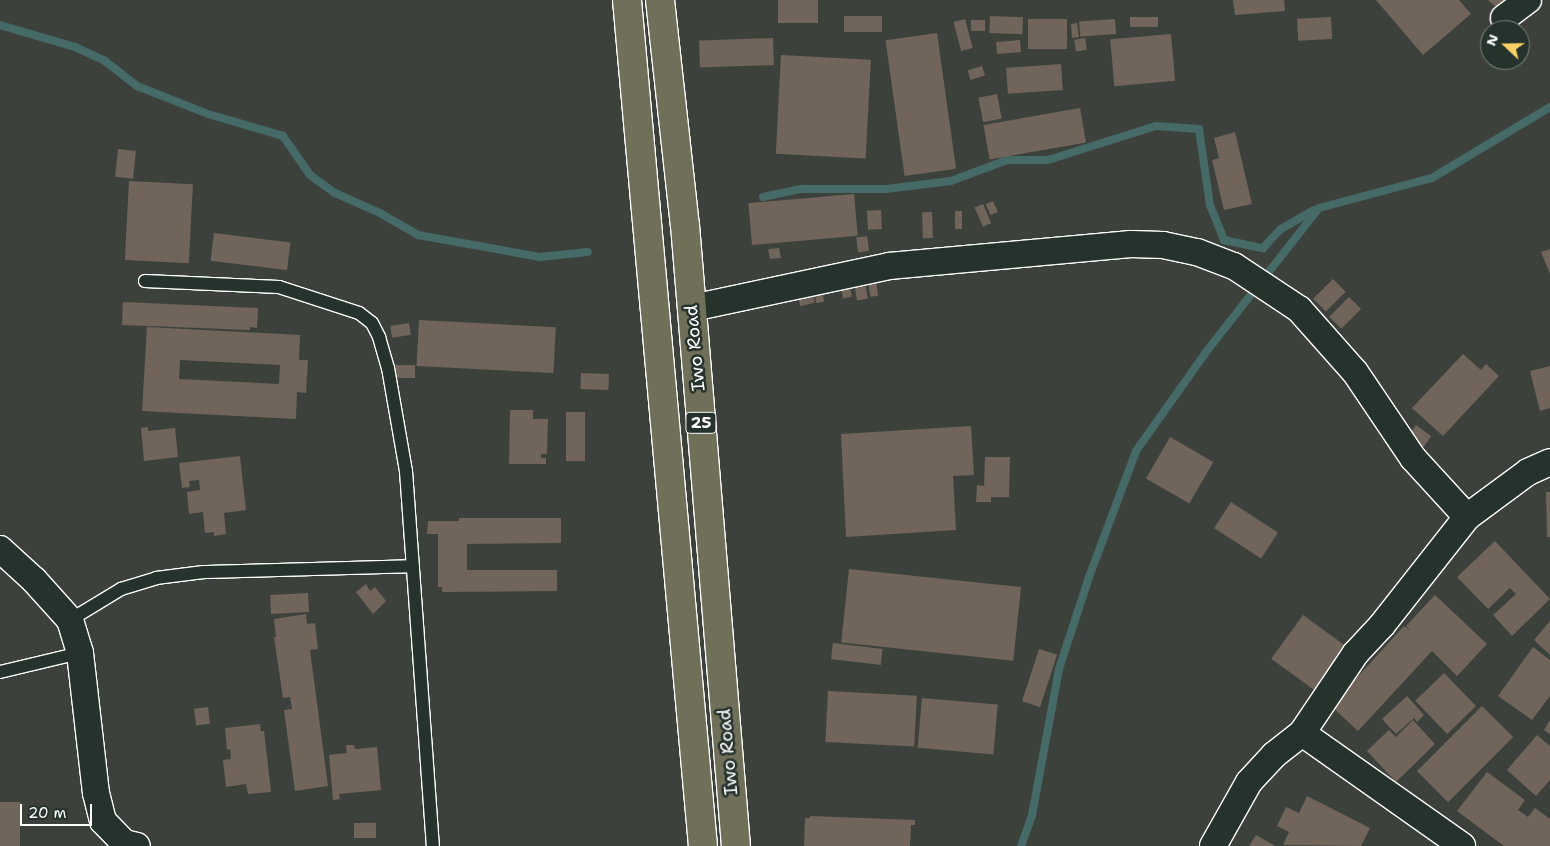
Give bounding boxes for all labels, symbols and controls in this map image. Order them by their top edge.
north arrow [1480,20,1530,70]
text: N [1482,32,1502,48]
street label: Iwo Road [680,304,710,392]
road number: 25 [685,409,717,436]
street label: Iwo Road [713,708,743,796]
scale bar [22,794,95,826]
text: 20 m [28,803,67,823]

